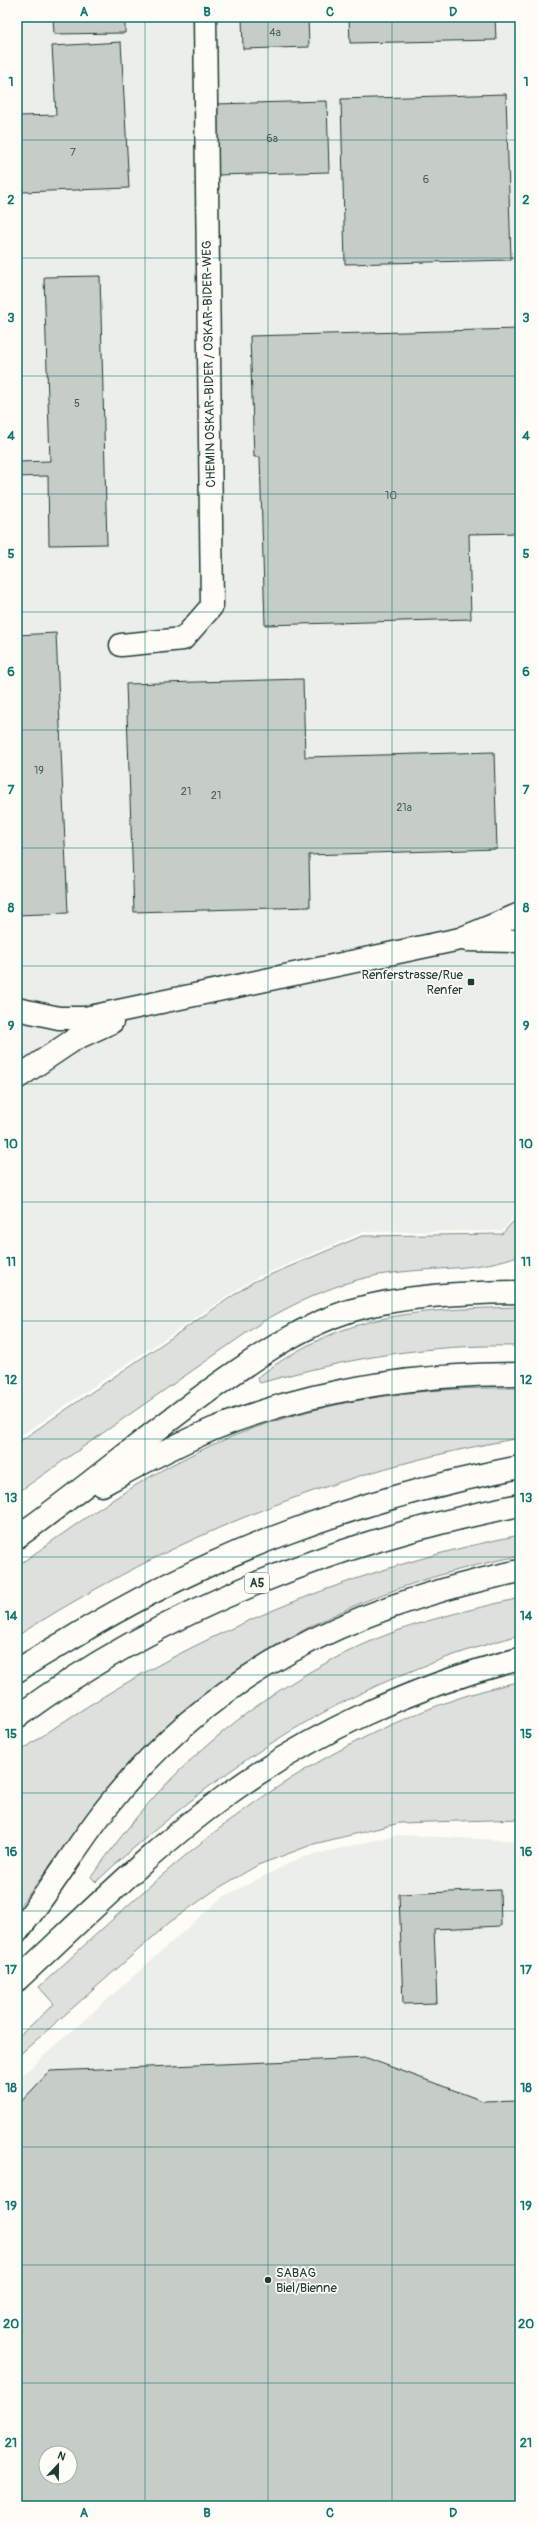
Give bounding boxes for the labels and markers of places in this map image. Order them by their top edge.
place label: Renferstrasse/Rue Renfer [362,967,464,998]
marker: Renferstrasse/Rue Renfer [466,977,476,987]
place label: SABAG Biel/Bienne [276,2265,337,2296]
marker: SABAG Biel/Bienne [263,2275,273,2285]

